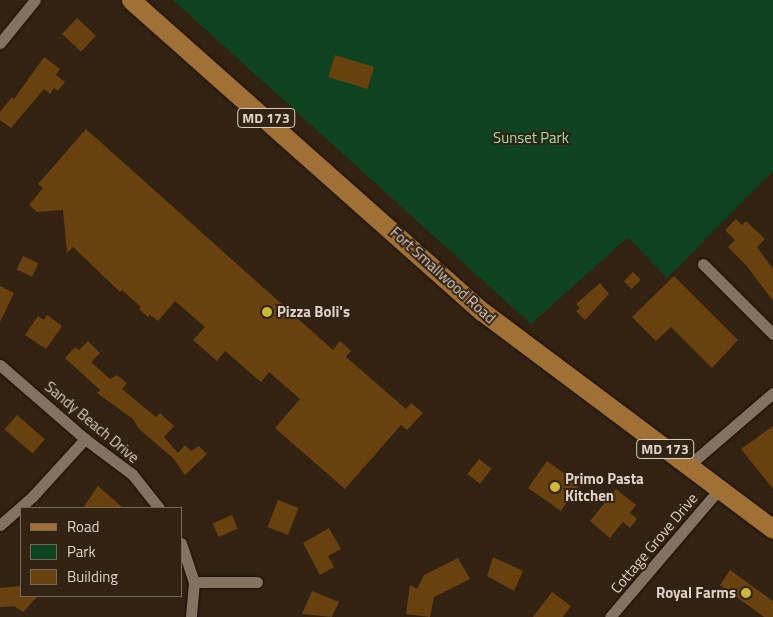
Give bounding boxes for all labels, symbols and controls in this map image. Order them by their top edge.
road number: MD 173 [236,106,296,130]
park label: Sunset Park [493,129,569,147]
street label: Fort Smallwood Road [387,223,499,327]
place label: Pizza Boli's [277,303,350,321]
marker: Pizza Boli's [261,306,273,318]
street label: Sandy Beach Drive [41,377,143,467]
road number: MD 173 [635,438,695,460]
place label: Primo Pasta Kitchen [565,469,644,504]
marker: Primo Pasta Kitchen [549,481,561,493]
street label: Cottage Grove Drive [607,489,701,597]
legend [20,507,182,597]
text: Road [67,515,99,538]
text: Park [67,540,96,563]
text: Building [67,565,118,588]
place label: Royal Farms [656,584,736,602]
marker: Royal Farms [740,587,752,599]

